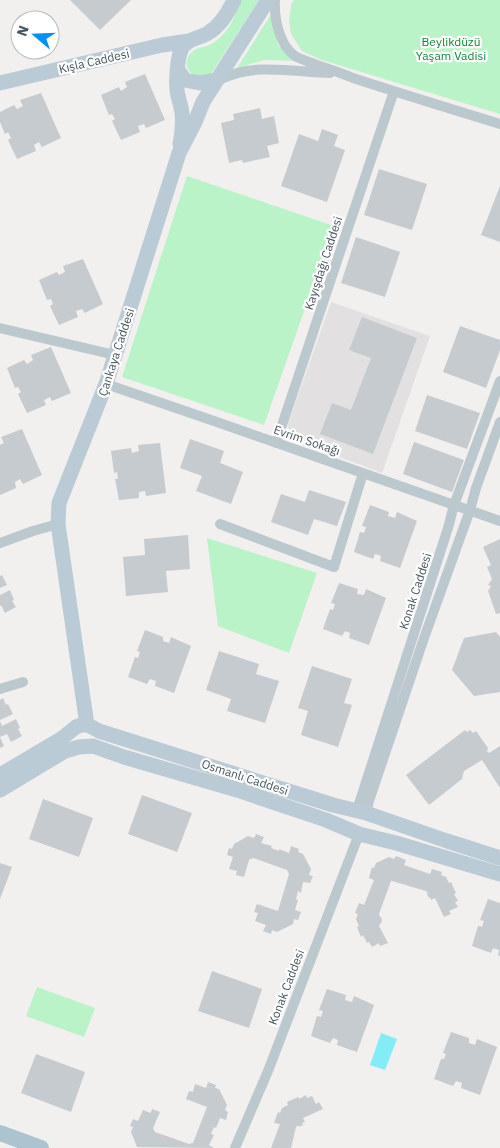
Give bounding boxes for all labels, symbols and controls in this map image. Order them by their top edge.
north arrow [10,10,60,60]
text: N [13,23,33,38]
park label: Beylikdüzü Yaşam Vadisi [416,34,486,63]
street label: Kışla Caddesi [57,46,131,76]
street label: Kayışdağı Caddesi [301,214,345,312]
street label: Çankaya Caddesi [95,306,137,398]
street label: Evrim Sokağı [272,422,342,458]
street label: Konak Caddesi [396,551,434,631]
street label: Osmanlı Caddesi [200,756,290,798]
street label: Konak Caddesi [265,947,307,1027]

